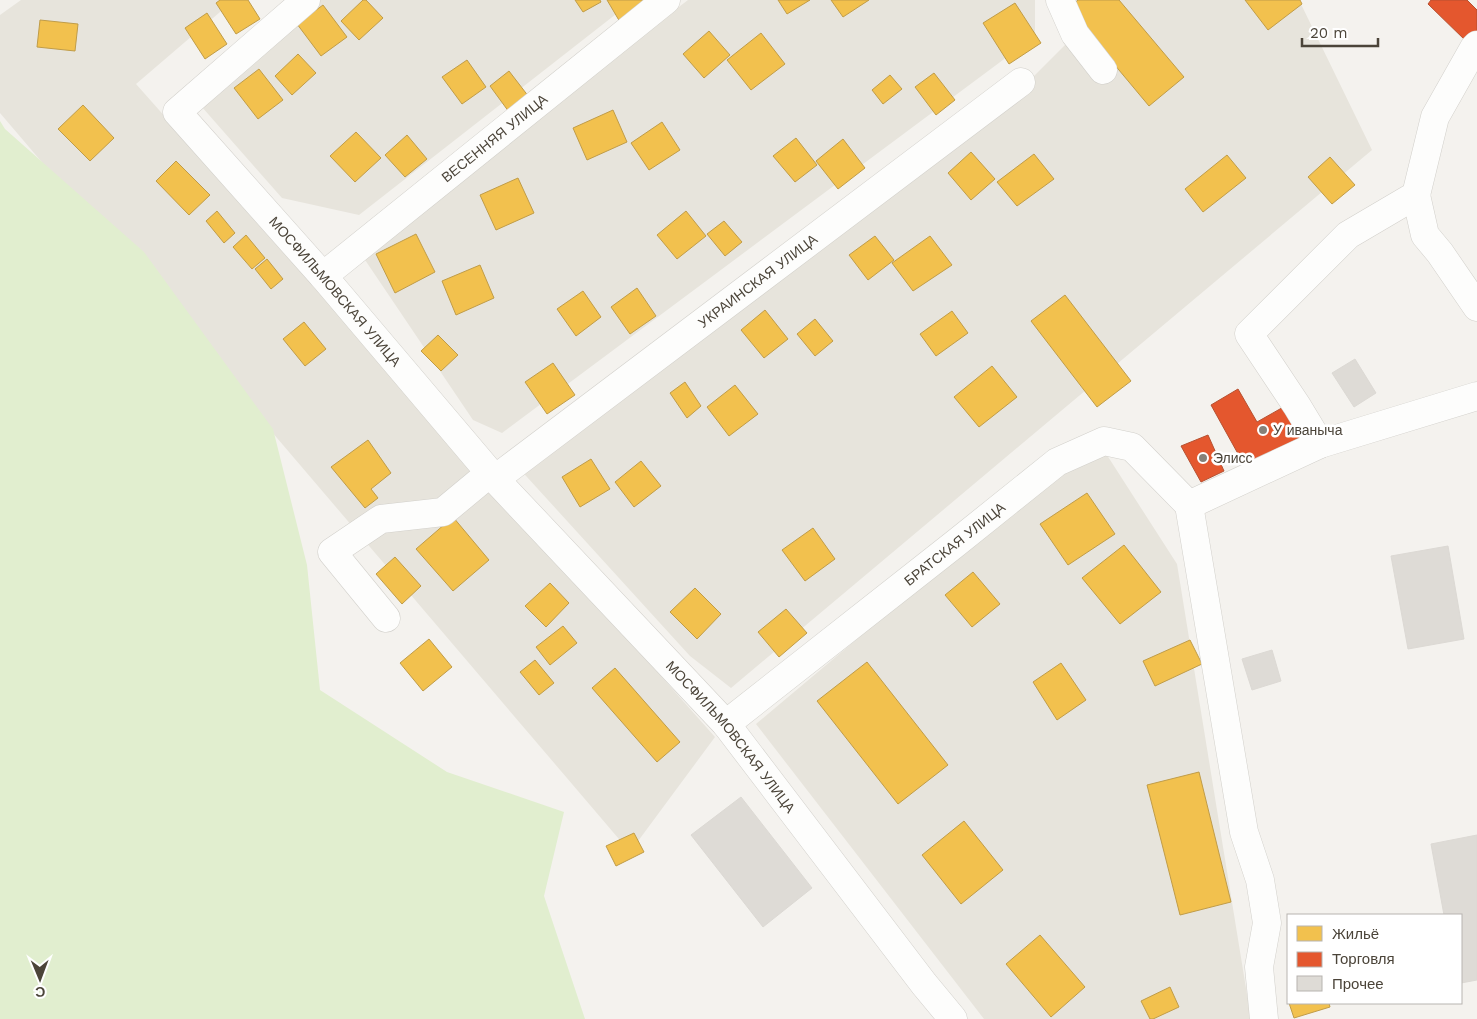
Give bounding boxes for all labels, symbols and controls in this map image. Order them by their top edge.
scale bar [1302,15,1378,47]
text: 20 m [1310,24,1348,42]
street label: ВЕСЕННЯЯ УЛИЦА [438,90,551,185]
street label: МОСФИЛЬМОВСКАЯ УЛИЦА [266,213,405,370]
street label: УКРАИНСКАЯ УЛИЦА [695,230,821,331]
place label: У иваныча [1273,422,1343,438]
marker: У иваныча [1257,424,1269,436]
place label: Элисс [1213,450,1253,466]
marker: Элисс [1197,452,1209,464]
street label: БРАТСКАЯ УЛИЦА [901,499,1009,589]
street label: МОСФИЛЬМОВСКАЯ УЛИЦА [663,658,799,816]
legend [1287,914,1462,1004]
text: Жильё [1332,925,1379,943]
text: Торговля [1332,950,1395,968]
north arrow [15,954,65,1004]
text: Прочее [1332,975,1384,993]
text: С [35,984,45,1000]

